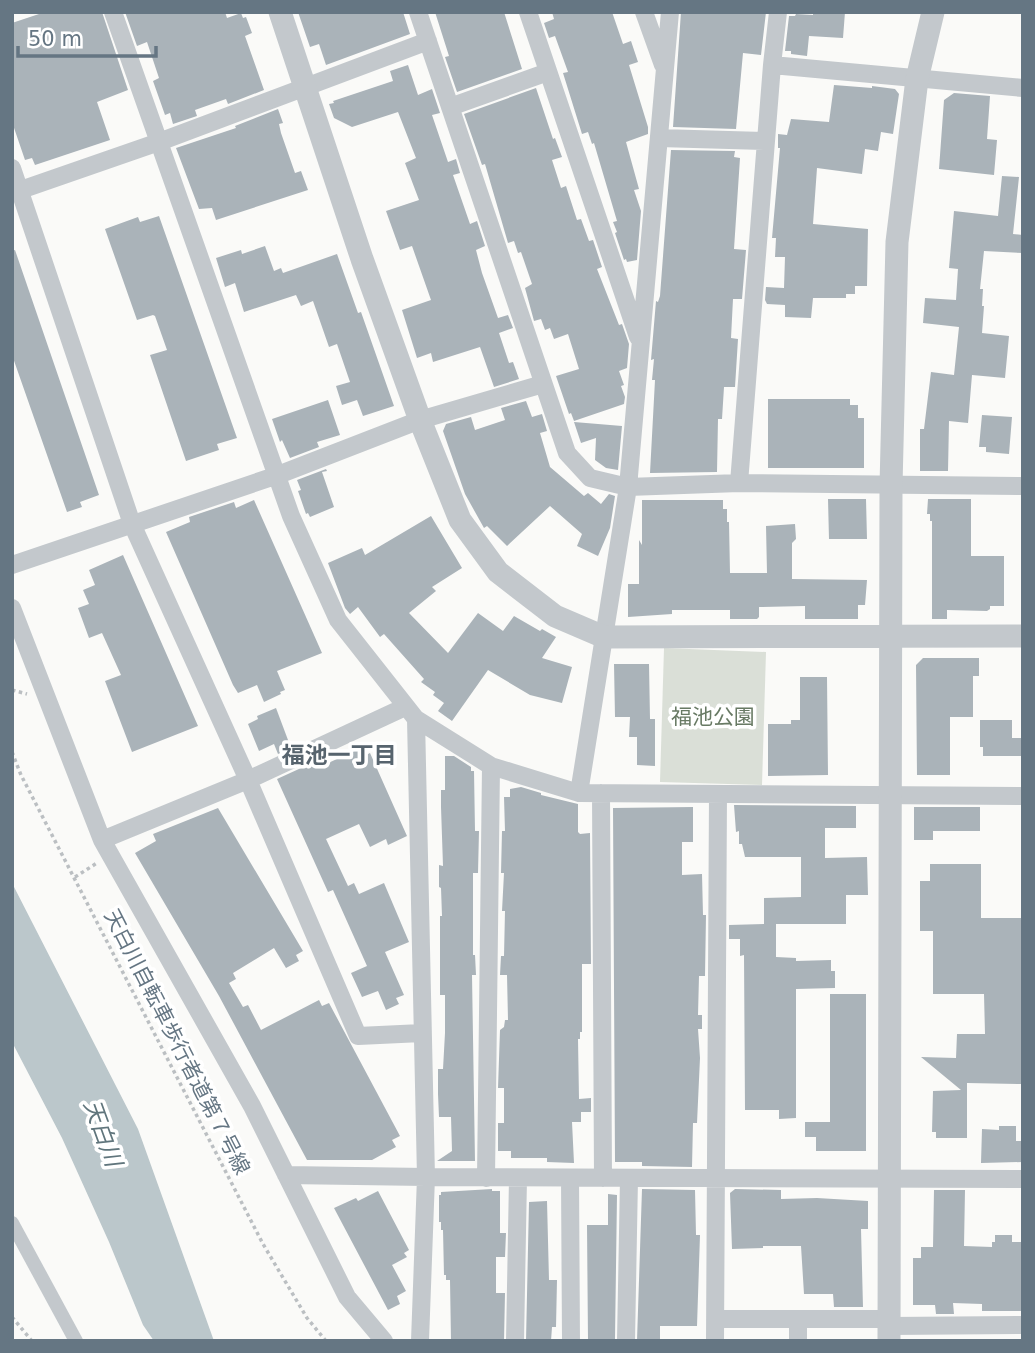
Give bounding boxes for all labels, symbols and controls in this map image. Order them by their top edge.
scale bar [18,14,156,58]
text: 50 m [28,27,82,51]
park label: 福池公園 [671,705,755,729]
district label: 福池一丁目 [282,742,397,768]
street label: 天白川自転車歩行者道第７号線 [99,905,255,1179]
water label: 天白川 [78,1096,128,1170]

